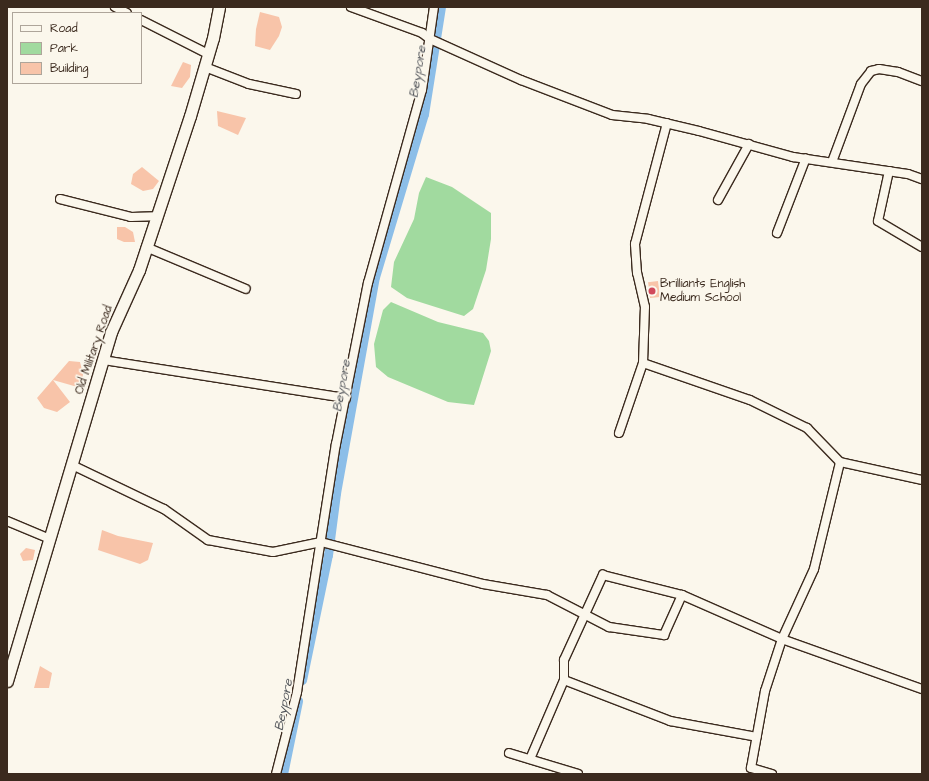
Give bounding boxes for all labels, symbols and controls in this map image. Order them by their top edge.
legend [12,12,142,84]
text: Road [50,20,78,37]
text: Park [50,40,78,57]
water label: Beypore [406,45,430,99]
text: Building [50,60,88,77]
place label: Brilliants English Medium School [660,277,745,305]
marker: Brilliants English Medium School [647,286,657,296]
street label: Old Military Road [72,304,116,396]
water label: Beypore [330,359,354,413]
water label: Beypore [271,678,297,732]

